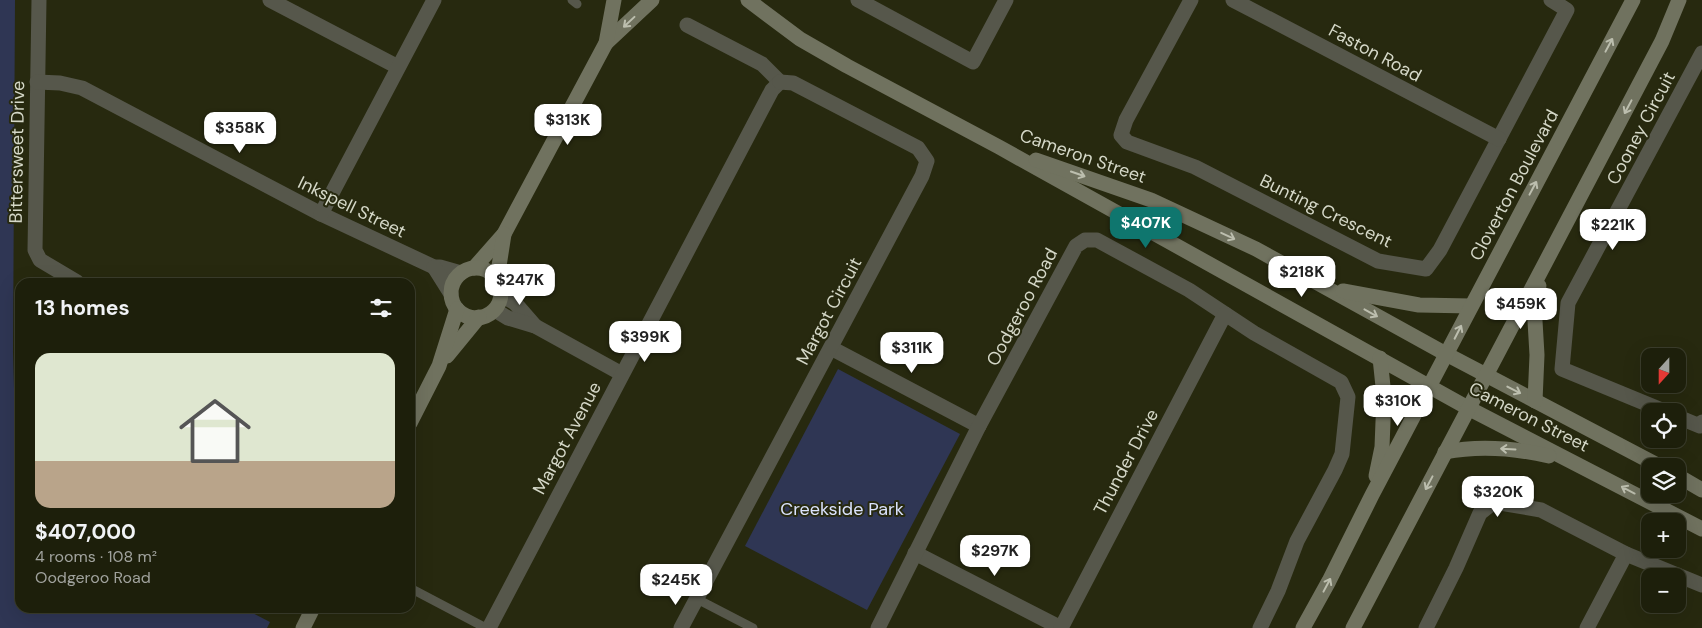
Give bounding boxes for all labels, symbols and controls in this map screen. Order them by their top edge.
one-way arrow [623,15,636,27]
street label: Faston Road [1324,18,1426,88]
one-way arrow [1604,37,1614,52]
street label: Cooney Circuit [1601,67,1681,189]
street label: Bittersweet Drive [4,80,30,224]
one-way arrow [1623,99,1632,114]
pin: $313K [533,104,603,146]
street label: Cloverton Boulevard [1464,105,1564,265]
text: $313K [545,109,591,130]
pin: $358K [205,112,275,154]
text: $358K [215,117,265,138]
street label: Cameron Street [1017,123,1149,189]
street label: Bunting Crescent [1256,169,1396,253]
street label: Inkspell Street [294,170,410,244]
one-way arrow [1070,170,1085,179]
one-way arrow [1528,181,1538,196]
pin: $407K [1111,206,1181,249]
pin: $221K [1578,208,1648,251]
text: $407K [1121,212,1171,233]
text: $221K [1591,214,1635,235]
one-way arrow [1220,232,1235,241]
street label: Oodgeroo Road [981,244,1063,370]
street label: Margot Circuit [791,253,867,369]
pin: $218K [1267,256,1337,298]
text: $218K [1279,261,1325,282]
pin: $247K [485,264,555,306]
text: $247K [496,269,544,290]
pin: $459K [1486,288,1556,330]
text: $459K [1496,293,1546,314]
text: 13 homes [35,294,130,322]
icon: filters [367,294,395,322]
one-way arrow [1364,308,1378,318]
pin: $399K [610,320,680,363]
one-way arrow [1454,325,1463,340]
text: $399K [620,326,670,347]
pin: $311K [877,332,947,374]
text: $311K [891,337,933,358]
north arrow [1641,348,1686,392]
map controls [1641,348,1686,613]
street label: Cameron Street [1465,376,1593,458]
street label: Margot Avenue [527,377,607,499]
pin: $310K [1363,384,1433,427]
one-way arrow [1507,385,1522,395]
icon: home [170,386,260,476]
text: $310K [1375,390,1421,411]
button: locate [1641,403,1686,448]
street label: Thunder Drive [1088,405,1164,519]
one-way arrow [1500,445,1516,454]
button: layers [1641,458,1686,503]
one-way arrow [1424,475,1434,490]
pin: $320K [1463,476,1533,518]
text: $320K [1473,481,1523,502]
one-way arrow [1621,485,1636,494]
park label: Creekside Park [780,497,904,521]
button: + [1641,513,1686,558]
text: $407,000 [35,518,136,546]
pin: $297K [960,534,1030,577]
text: $297K [971,540,1019,561]
text: 4 rooms · 108 m² [35,546,157,567]
pin: $245K [641,564,711,606]
text: Oodgeroo Road [35,567,151,588]
button: − [1641,568,1686,613]
text: $245K [651,569,701,590]
one-way arrow [1322,578,1332,593]

